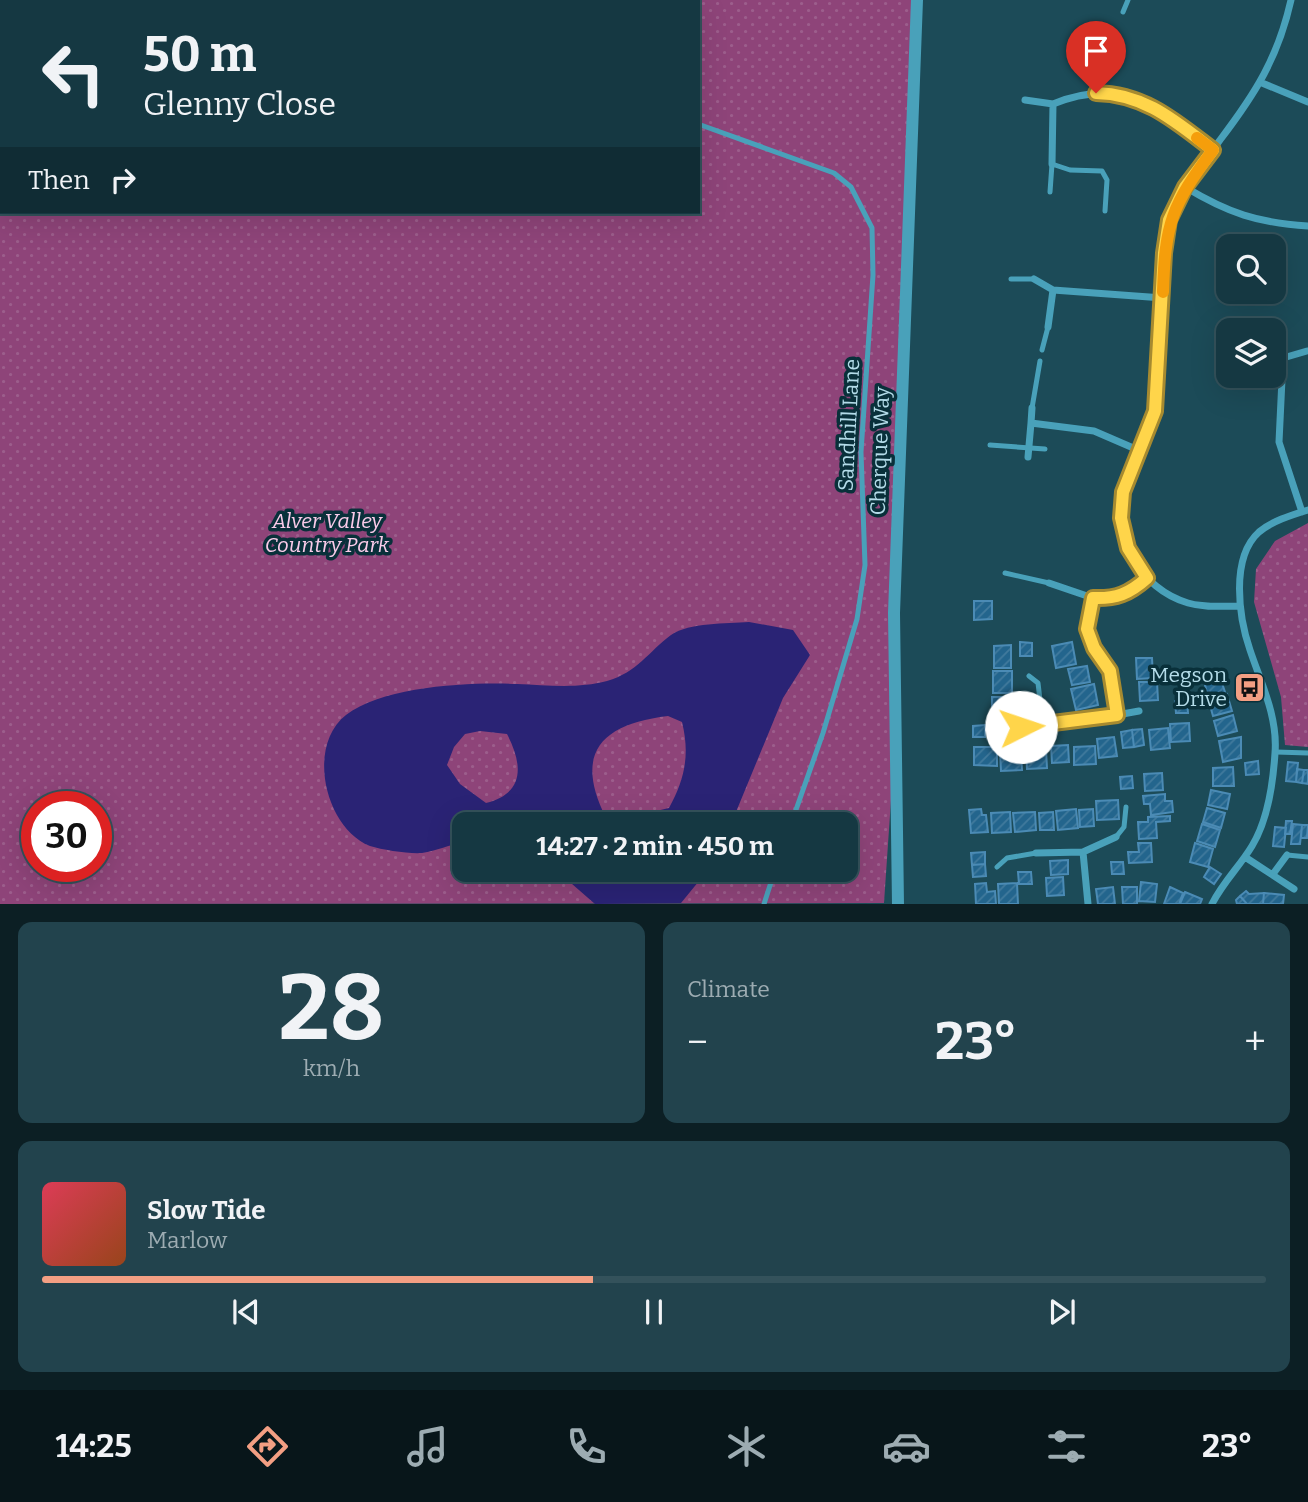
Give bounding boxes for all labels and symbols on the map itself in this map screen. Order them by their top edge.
pin [1066,21,1126,93]
street label: Sandhill Lane [833,358,865,492]
street label: Cherque Way [865,385,895,516]
park label: Alver Valley Country Park [265,508,390,558]
place label: Megson Drive [1150,662,1227,712]
bus stop icon: Megson Drive [1233,670,1267,704]
position arrow [984,690,1058,764]
speed limit sign: 30 [21,791,112,882]

